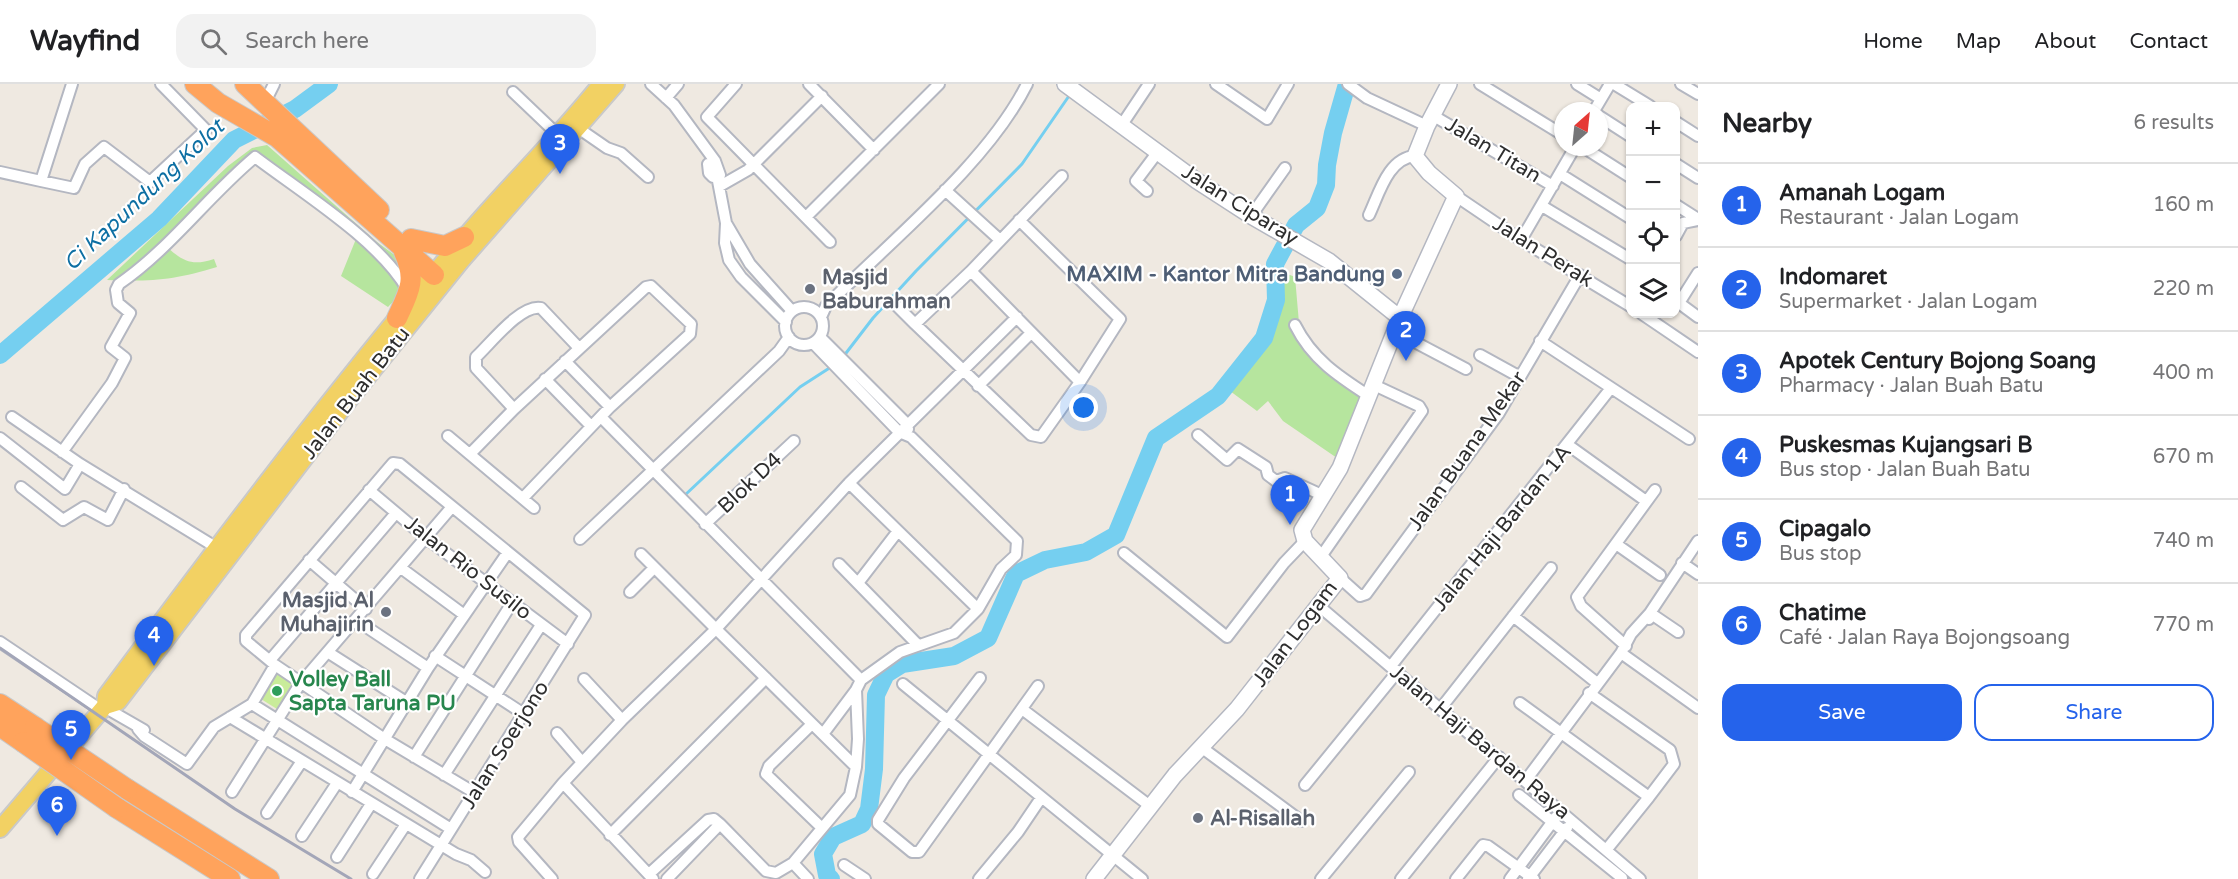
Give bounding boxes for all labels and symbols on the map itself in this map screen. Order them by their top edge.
north arrow [1554,102,1608,156]
water label: Ci Kapundung Kolot [58,112,231,276]
street label: Jalan Titan [1441,112,1545,188]
pin: 3 [540,124,580,174]
street label: Jalan Ciparay [1177,159,1303,251]
street label: Jalan Perak [1488,211,1598,293]
place label: MAXIM - Kantor Mitra Bandung [1066,262,1385,287]
place label: Masjid Baburahman [822,265,951,314]
marker: MAXIM - Kantor Mitra Bandung [1390,267,1404,281]
marker: Masjid Baburahman [803,282,817,296]
pin: 2 [1386,312,1426,361]
street label: Jalan Buah Batu [297,322,415,464]
street label: Jalan Buana Mekar [1403,366,1531,536]
your location [1069,393,1098,422]
street label: Jalan Haji Bardan 1A [1427,440,1577,616]
street label: Blok D4 [713,447,787,519]
pin: 1 [1270,476,1310,525]
street label: Jalan Rio Susilo [400,511,536,625]
street label: Jalan Logam [1247,576,1343,692]
place label: Masjid Al Muhajirin [280,588,374,637]
marker: Masjid Al Muhajirin [379,605,393,619]
pin: 4 [134,616,174,666]
street label: Jalan Haji Bardan Raya [1385,659,1575,825]
place label: Volley Ball Sapta Taruna PU [289,667,456,716]
street label: Jalan Soerjono [456,676,554,814]
marker: Volley Ball Sapta Taruna PU [270,684,284,698]
pin: 5 [52,710,90,760]
pin: 6 [38,786,76,836]
place label: Al-Risallah [1210,806,1315,831]
marker: Al-Risallah [1191,811,1205,825]

